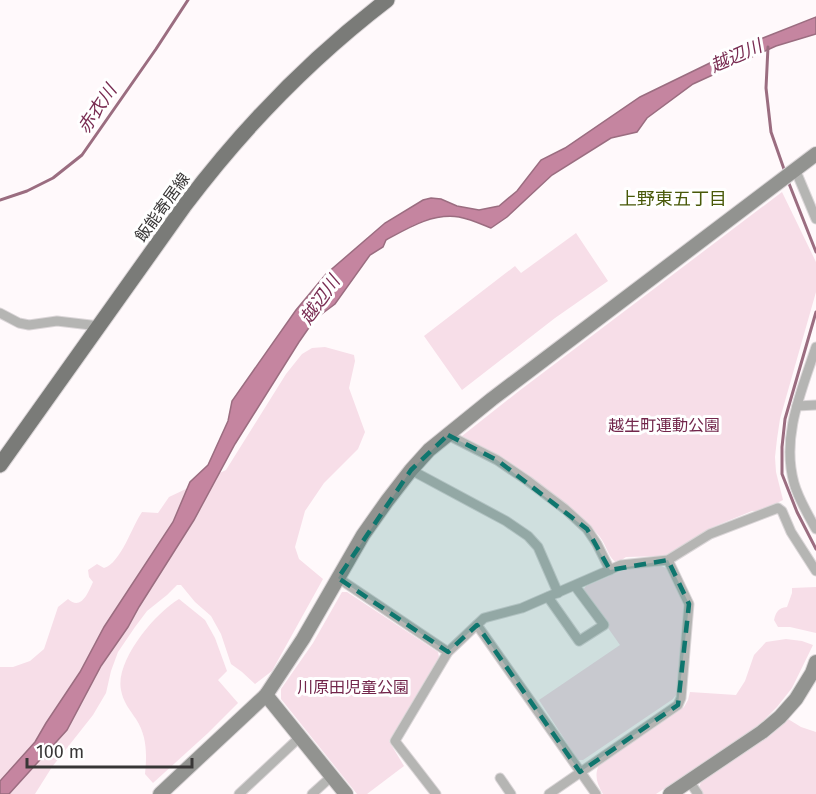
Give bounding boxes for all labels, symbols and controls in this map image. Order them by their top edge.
water label: 越辺川 [707,34,767,77]
water label: 赤衣川 [73,79,122,138]
street label: 飯能寄居線 [131,169,194,245]
district label: 上野東五丁目 [619,188,727,210]
water label: 越辺川 [296,270,346,328]
park label: 越生町運動公園 [608,416,720,435]
park label: 川原田児童公園 [297,678,409,697]
scale bar [27,731,192,769]
text: 100 m [36,741,84,763]

